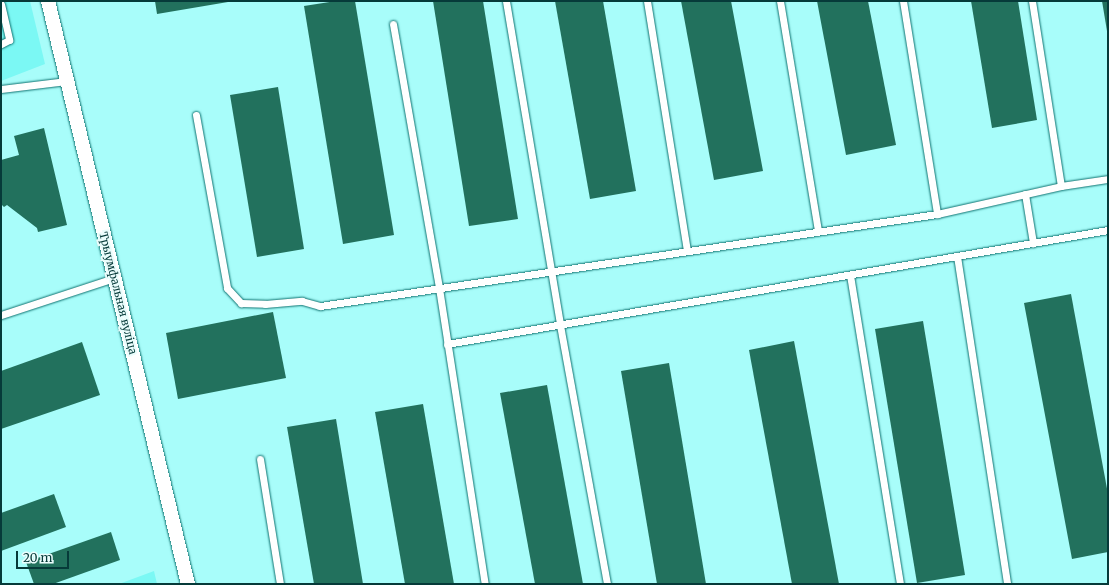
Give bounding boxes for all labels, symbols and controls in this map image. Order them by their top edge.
street label: Трыумфальная вуліца [96,230,140,356]
scale bar [18,543,71,569]
text: 20 m [23,550,52,565]

